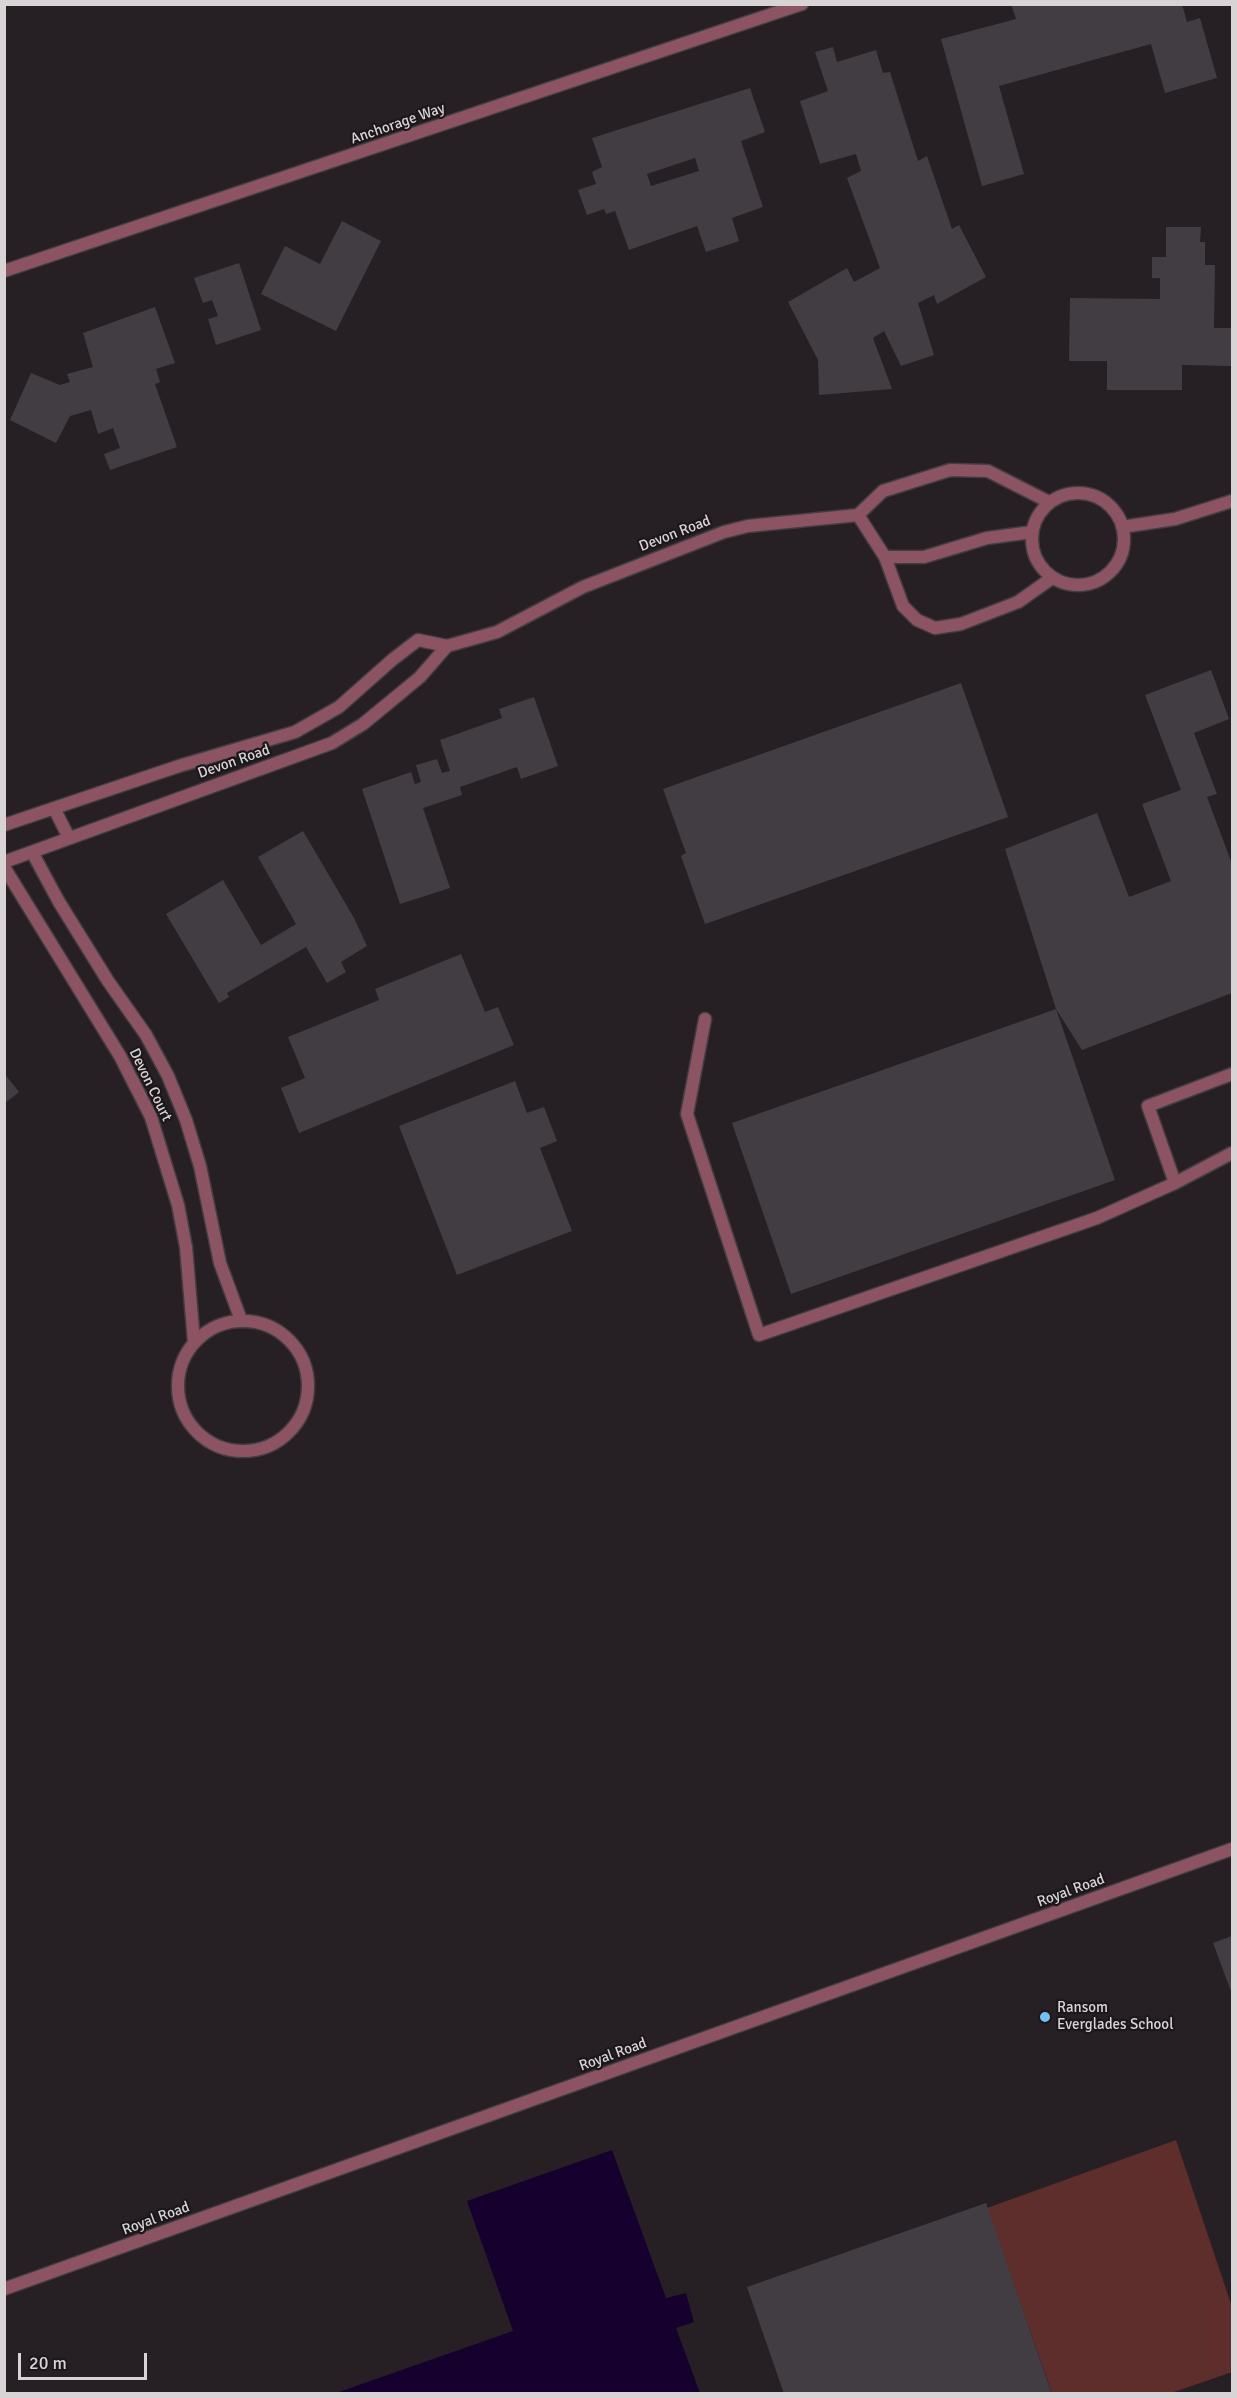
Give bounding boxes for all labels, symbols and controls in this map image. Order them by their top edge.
street label: Anchorage Way [348,99,448,149]
street label: Devon Road [637,512,713,556]
street label: Devon Road [196,741,272,783]
street label: Devon Court [125,1046,175,1124]
street label: Royal Road [1035,1870,1107,1912]
place label: Ransom Everglades School [1057,1999,1174,2034]
marker: Ransom Everglades School [1038,2010,1052,2024]
street label: Royal Road [577,2034,649,2076]
street label: Royal Road [120,2198,192,2240]
scale bar [21,2341,150,2379]
text: 20 m [29,2352,67,2374]

